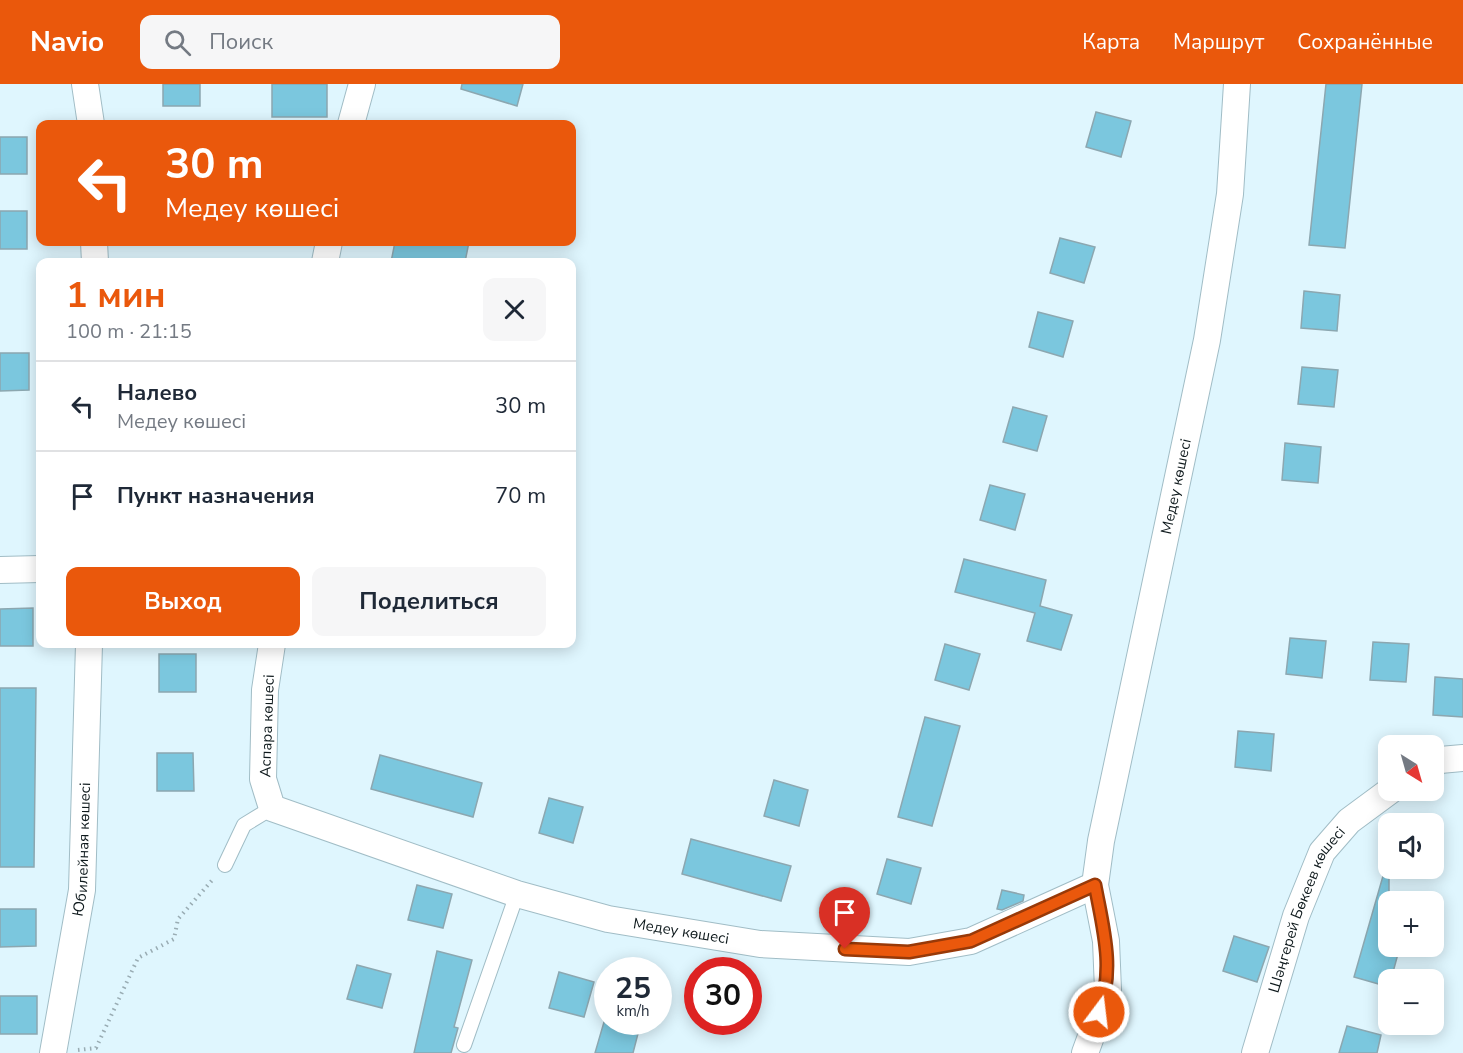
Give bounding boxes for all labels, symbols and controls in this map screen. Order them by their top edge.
search box [140,15,560,69]
text: Navio [30,23,104,61]
icon: search [161,26,194,59]
text: Поиск [209,27,273,57]
text: Карта [1082,28,1140,56]
text: Маршрут [1173,28,1264,56]
text: Сохранённые [1297,28,1433,56]
text: 30 m [165,136,264,193]
icon: left [66,144,144,222]
text: Медеу көшесі [165,190,339,227]
text: 1 мин [66,271,166,320]
button: close [483,278,546,341]
text: 100 m · 21:15 [66,318,192,345]
text: Налево [117,378,197,408]
icon: left [66,390,99,423]
text: 30 m [495,391,546,421]
text: Медеу көшесі [117,408,246,435]
street label: Медеу көшесі [1156,437,1196,536]
icon: arrive [66,480,99,513]
text: Пункт назначения [117,481,315,511]
text: 70 m [495,481,546,511]
button: Выход [66,567,300,636]
button: Поделиться [312,567,546,636]
street label: Аспара көшесі [255,674,279,778]
north arrow [1378,735,1444,801]
map controls [1378,735,1444,1035]
street label: Юбилейная көшесі [67,782,95,918]
button: sound [1378,813,1444,879]
street label: Шәңгерей Бөкеев көшесі [1264,822,1350,995]
pin [819,887,870,949]
button: + [1378,891,1444,957]
icon: arrive [828,896,861,929]
street label: Медеу көшесі [632,913,731,949]
speed limit sign: 30 [684,957,762,1035]
text: 25 [615,968,651,1009]
button: − [1378,969,1444,1035]
position arrow [1067,980,1131,1044]
text: km/h [616,1001,650,1021]

